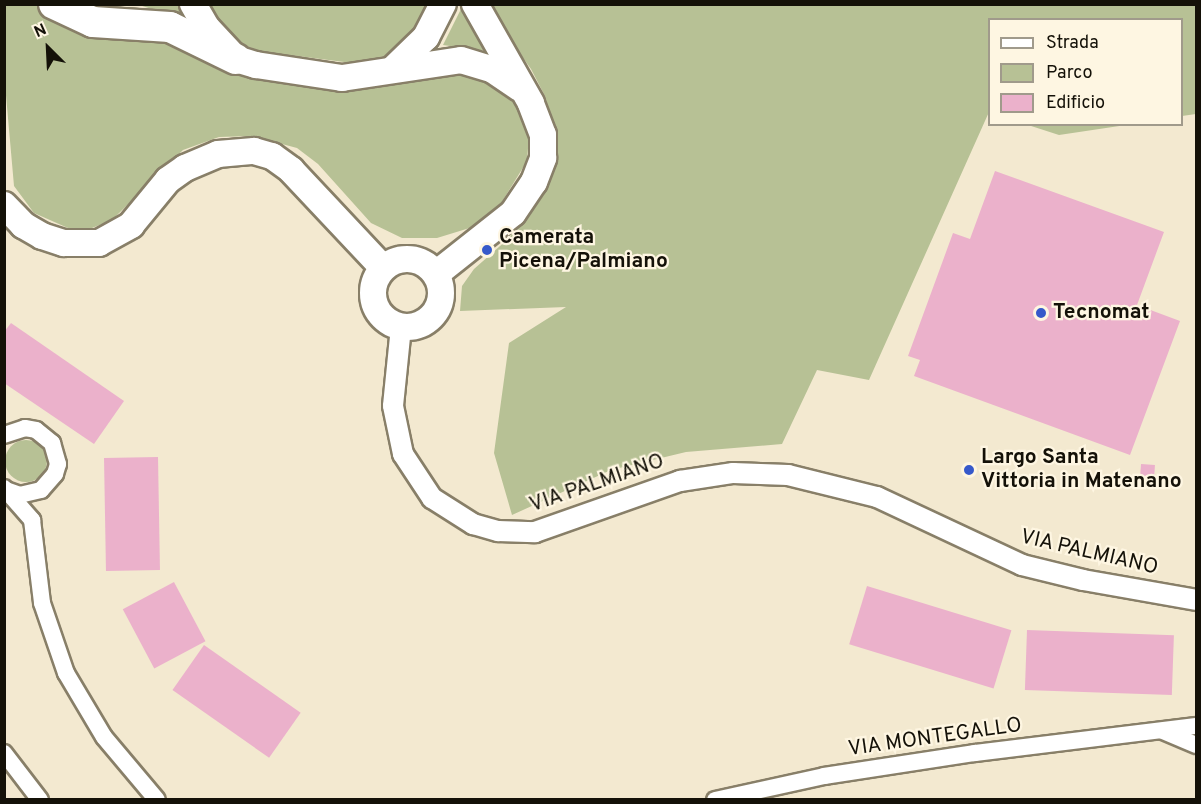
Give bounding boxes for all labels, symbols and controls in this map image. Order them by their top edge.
north arrow [18,18,78,78]
legend [988,18,1183,126]
text: N [31,20,50,43]
text: Strada [1046,32,1099,55]
text: Parco [1046,62,1092,85]
text: Edificio [1046,92,1105,115]
place label: Camerata Picena/Palmiano [499,225,668,275]
marker: Camerata Picena/Palmiano [480,243,494,257]
place label: Tecnomat [1053,300,1149,326]
marker: Tecnomat [1034,306,1048,320]
place label: Largo Santa Vittoria in Matenano [981,445,1182,495]
street label: VIA PALMIANO [526,449,668,519]
marker: Largo Santa Vittoria in Matenano [962,463,976,477]
street label: VIA PALMIANO [1017,525,1161,581]
street label: VIA MONTEGALLO [846,713,1024,763]

